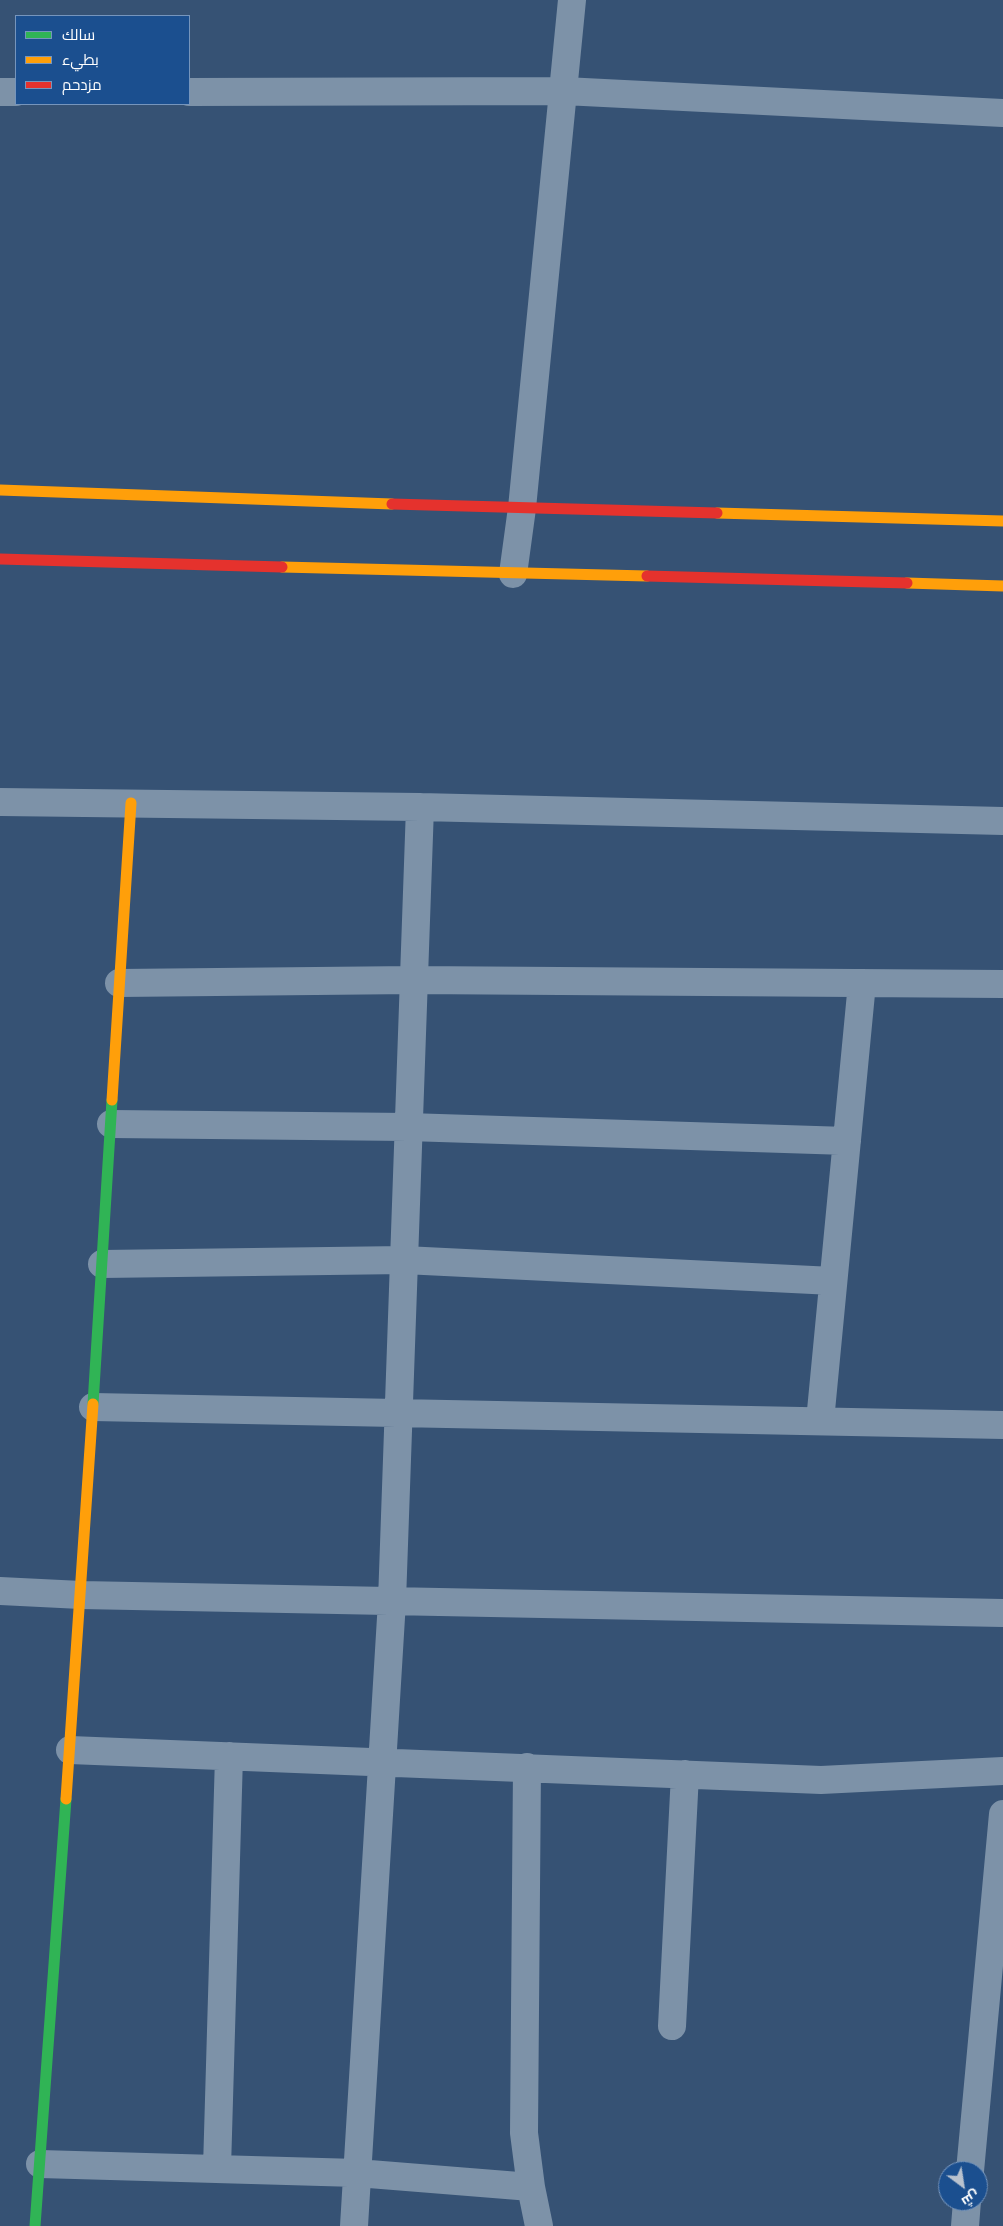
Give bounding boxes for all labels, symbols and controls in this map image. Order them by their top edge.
legend [15,15,190,105]
text: سالك [62,26,95,44]
text: بطيء [62,51,99,69]
text: مزدحم [62,76,102,94]
north arrow [938,2161,988,2211]
text: ش [958,2187,983,2210]

